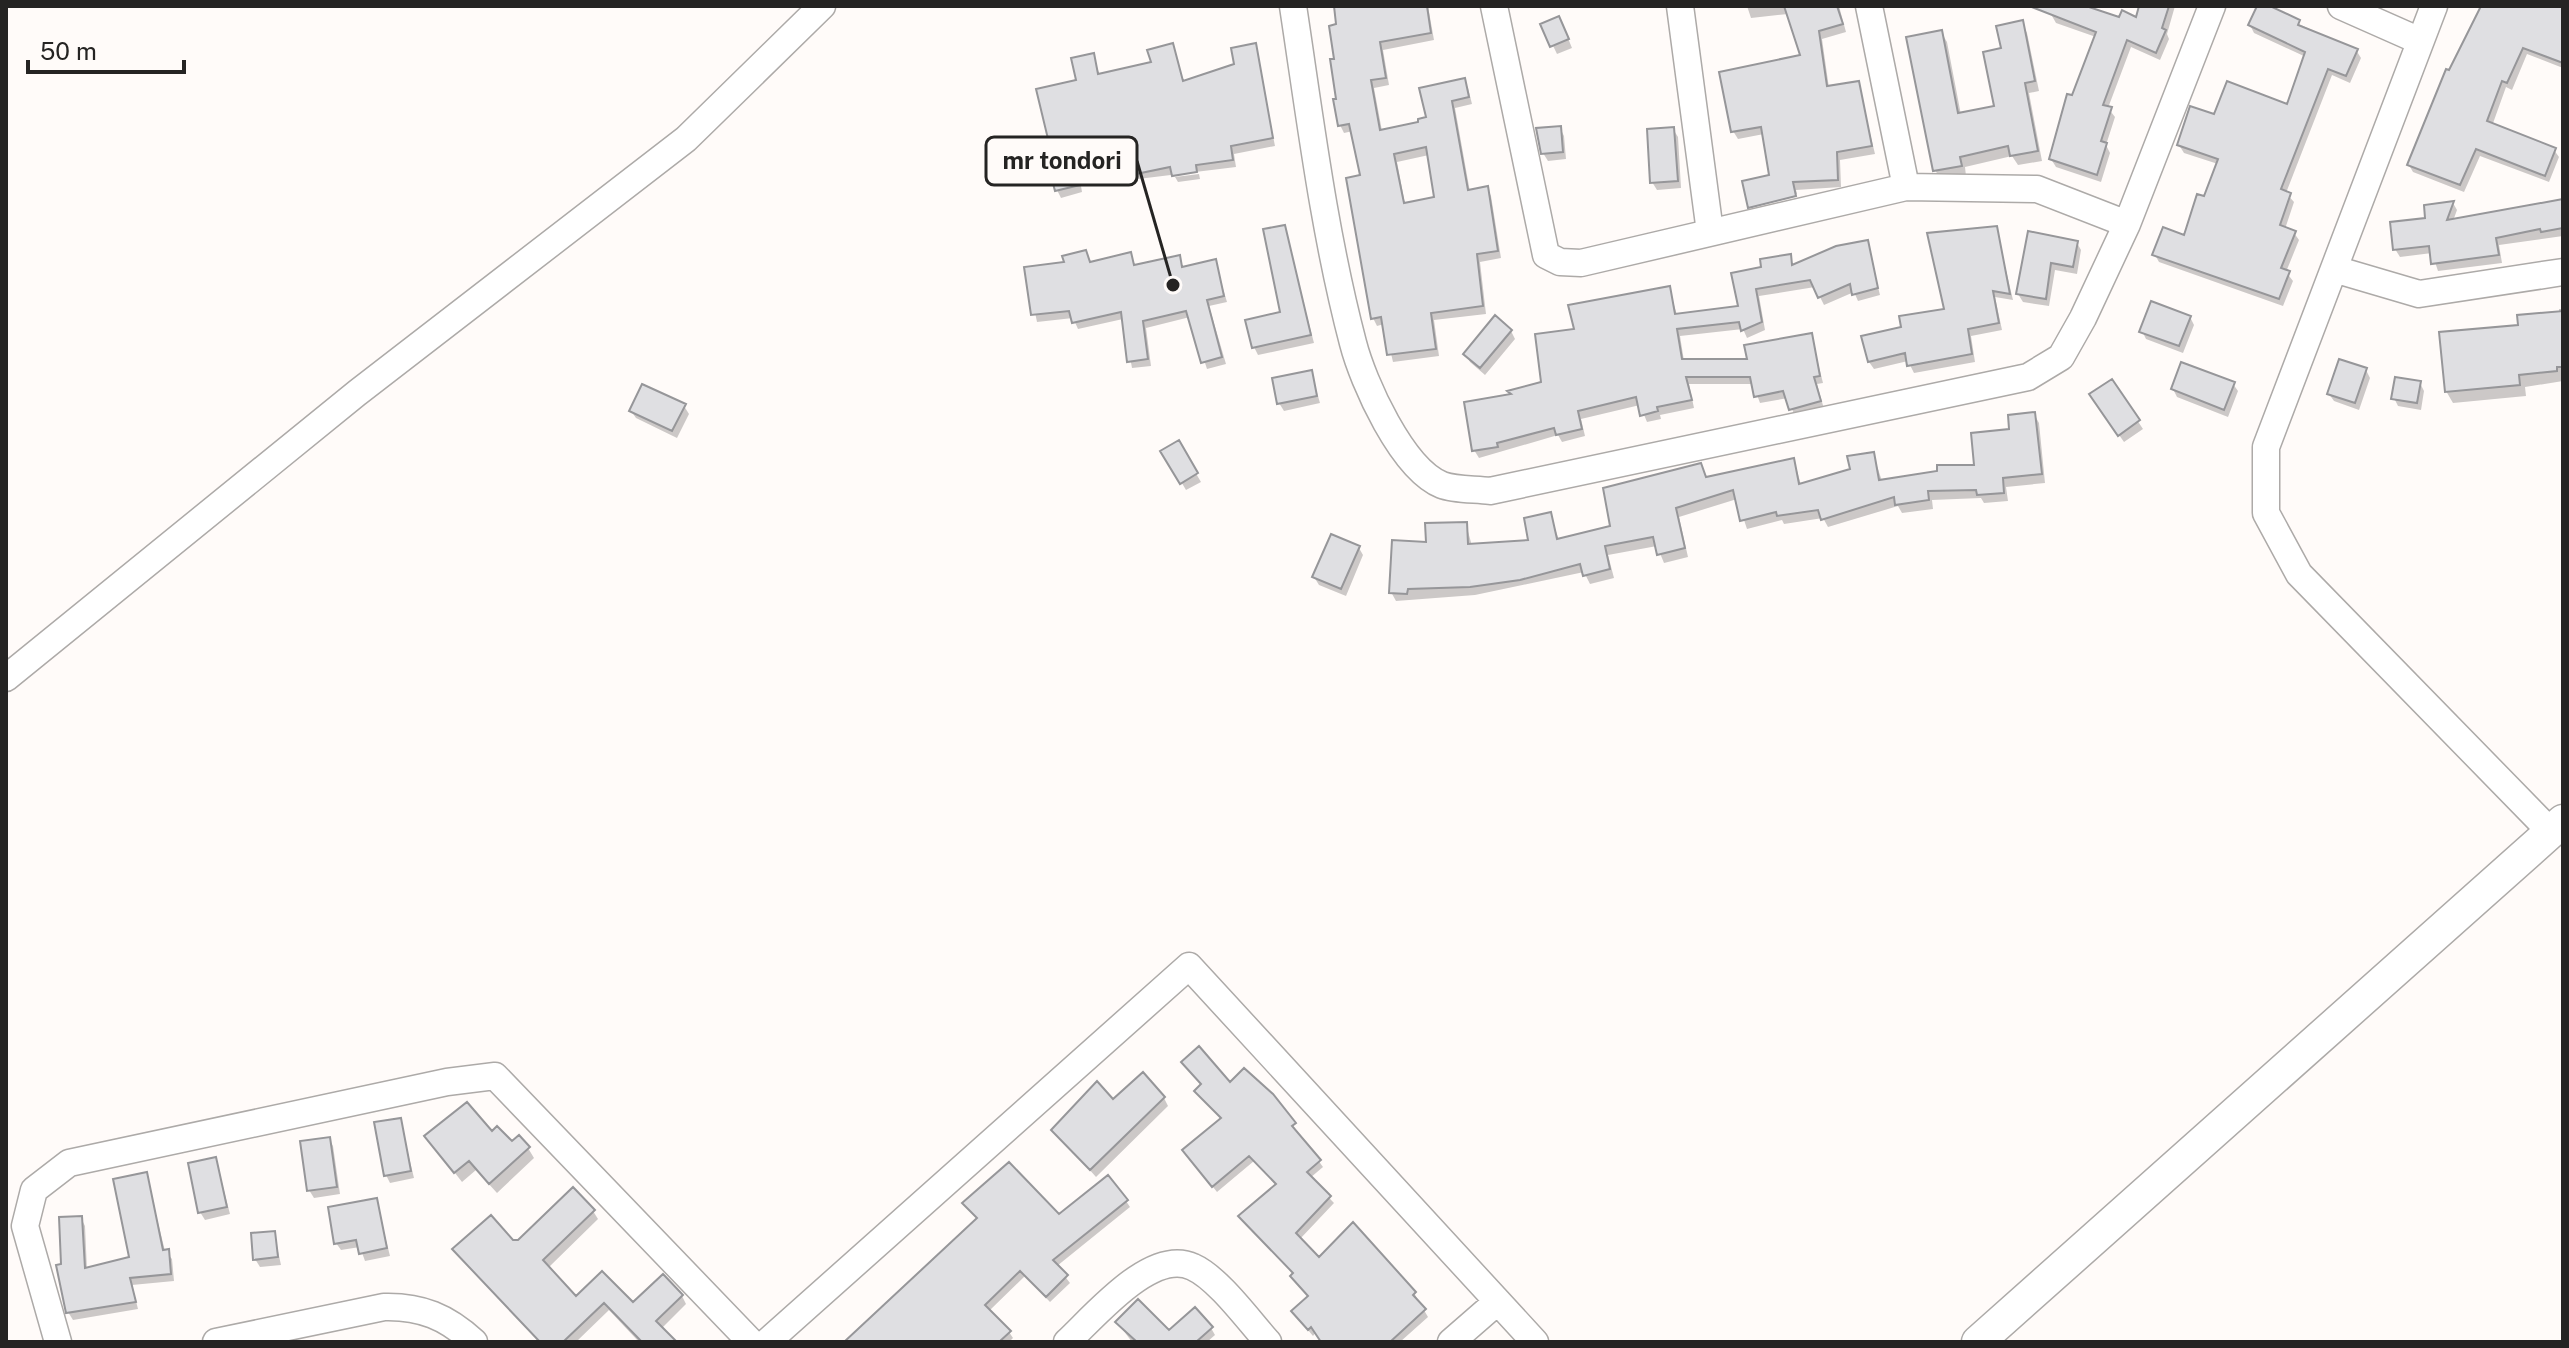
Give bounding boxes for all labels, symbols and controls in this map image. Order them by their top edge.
scale bar [28,24,184,74]
text: 50 m [40,37,97,65]
callout: mr tondori [986,137,1137,185]
text: mr tondori [1002,146,1122,174]

